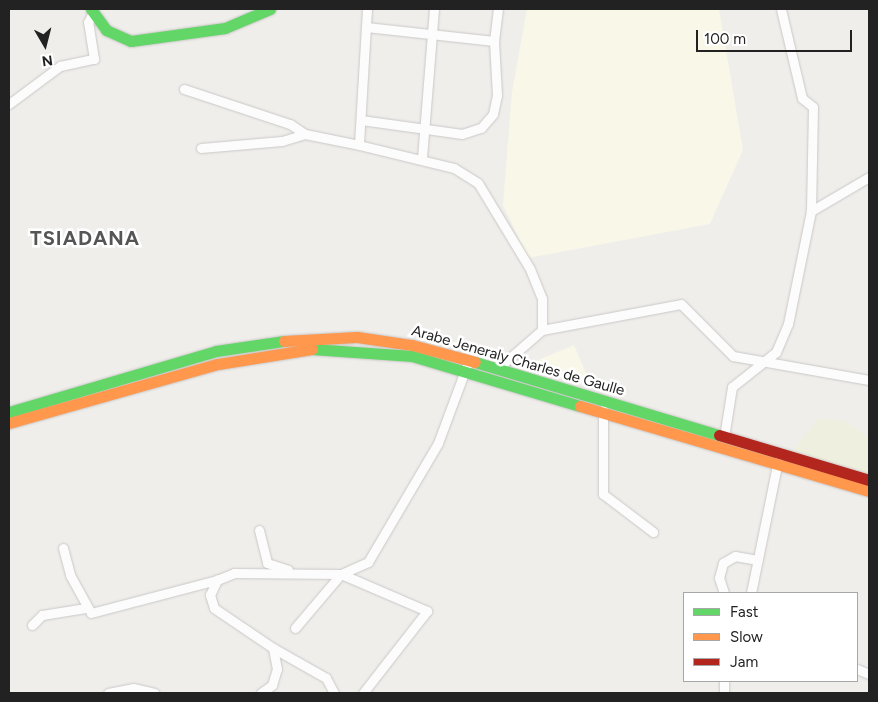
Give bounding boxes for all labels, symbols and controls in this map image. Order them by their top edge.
north arrow [20,20,70,70]
scale bar [698,20,854,52]
text: 100 m [704,30,746,48]
text: N [41,51,54,70]
district label: TSIADANA [29,226,141,250]
street label: Arabe Jeneraly Charles de Gaulle [409,322,627,400]
legend [683,592,858,682]
text: Fast [730,603,758,621]
text: Slow [730,628,763,646]
text: Jam [730,653,758,671]

